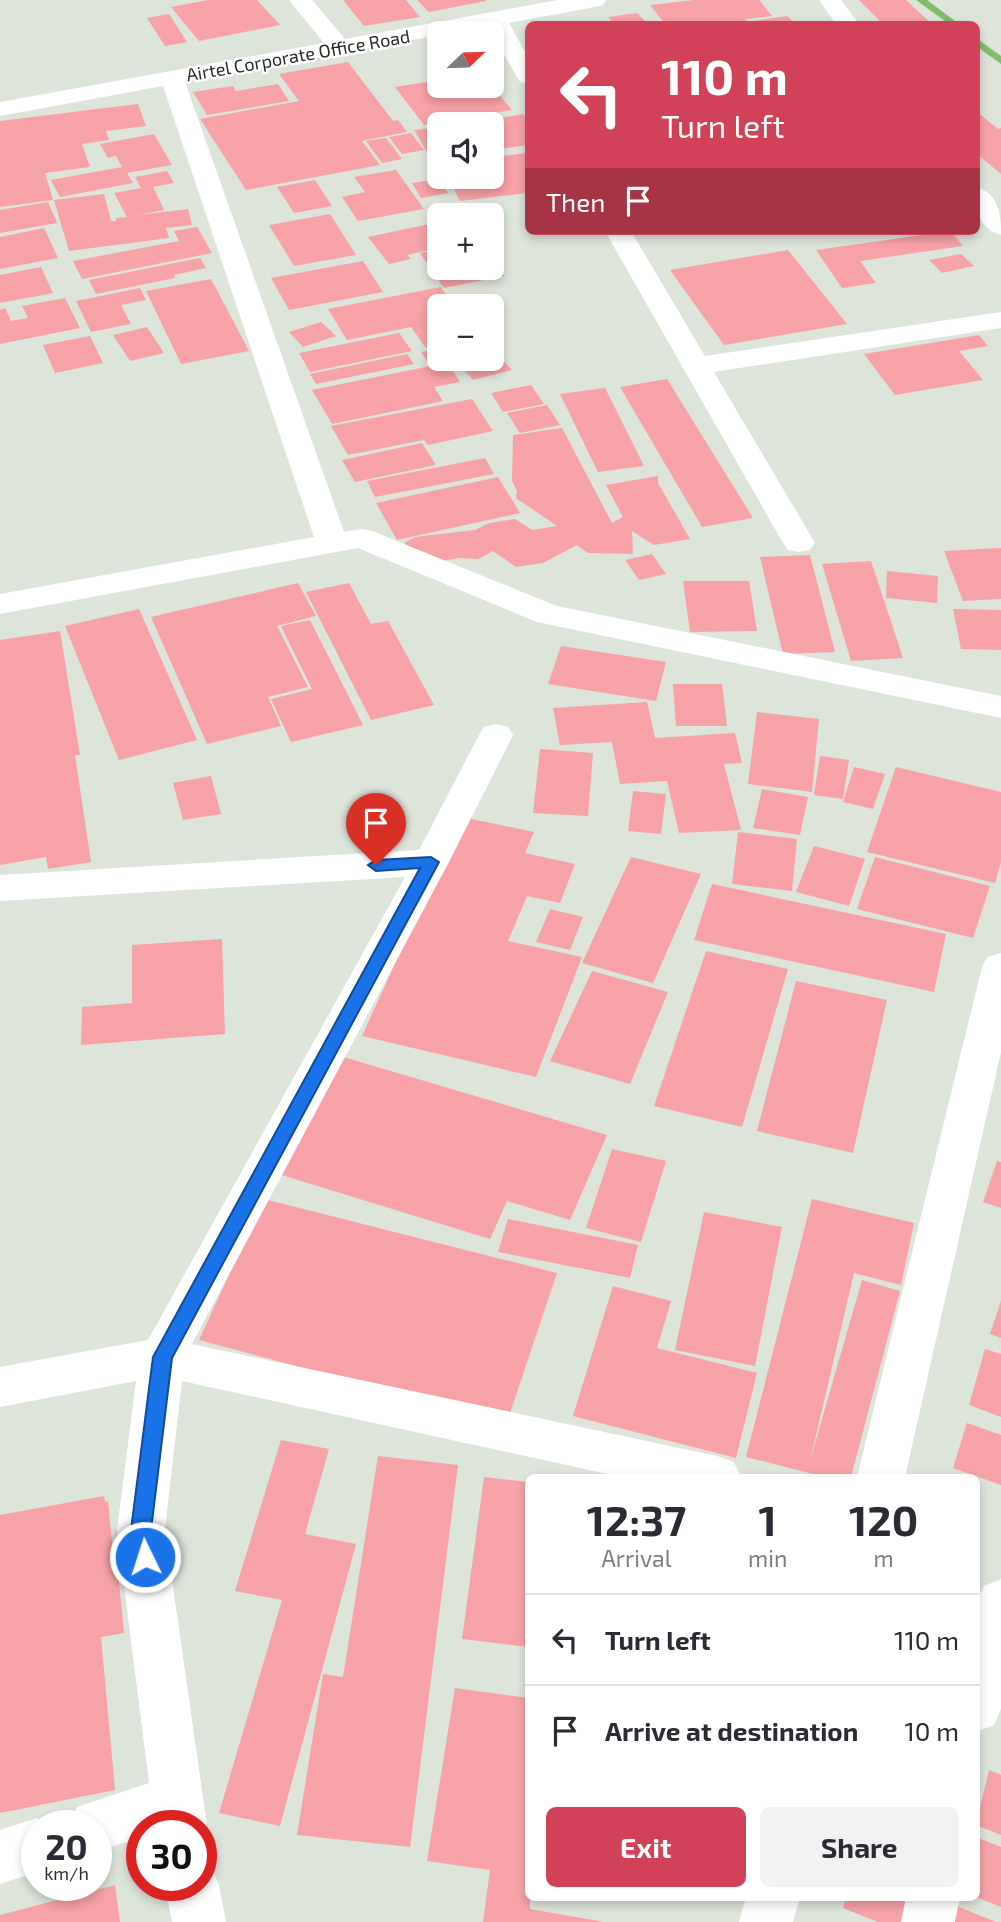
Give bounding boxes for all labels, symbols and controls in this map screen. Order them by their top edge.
north arrow [427,21,504,98]
map controls [427,21,504,371]
street label: Airtel Corporate Office Road [184,24,412,86]
text: 110 m [661,46,788,105]
icon: left [546,49,637,140]
text: Turn left [661,106,785,144]
button: sound [427,112,504,189]
icon: arrive [619,182,657,220]
text: Then [546,186,605,217]
button: + [427,203,504,280]
button: − [427,294,504,371]
pin [346,793,406,865]
icon: arrive [357,804,395,842]
text: 12:37 [587,1494,686,1544]
text: 1 [759,1494,777,1544]
text: 120 [849,1494,918,1544]
position arrow [108,1520,182,1594]
text: Arrival [602,1544,672,1572]
text: min [748,1544,787,1572]
text: m [874,1544,894,1572]
icon: left [546,1621,584,1659]
text: Turn left [605,1624,711,1655]
text: 110 m [894,1624,959,1655]
icon: arrive [546,1712,584,1750]
text: Arrive at destination [605,1715,858,1746]
text: 10 m [904,1715,959,1746]
button: Exit [546,1807,746,1887]
button: Share [760,1807,959,1887]
speed limit sign: 30 [126,1810,217,1901]
text: 20 [45,1825,88,1867]
text: km/h [44,1862,89,1884]

